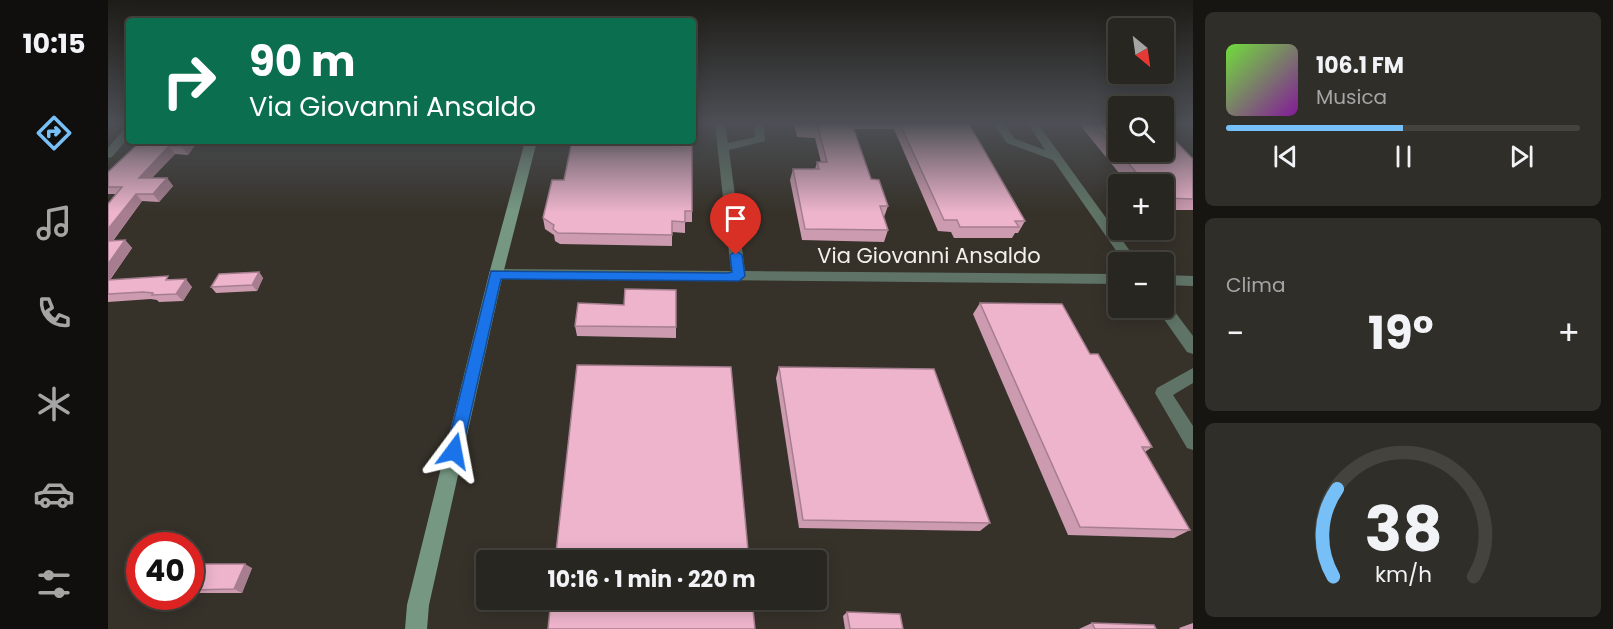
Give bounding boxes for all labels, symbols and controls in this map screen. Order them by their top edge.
north arrow [1108,18,1174,84]
map controls [1108,18,1174,318]
text: 10:15 [22,25,86,62]
text: 90 m [249,32,356,91]
icon: right [150,42,228,120]
text: 106.1 FM [1316,50,1404,81]
text: Musica [1316,83,1387,111]
text: Via Giovanni Ansaldo [249,88,536,125]
button: search [1108,96,1174,162]
icon: directions [33,112,75,154]
icon: previous [1269,140,1302,173]
icon: pause [1387,140,1420,173]
icon: next [1505,140,1538,173]
button: + [1108,174,1174,240]
pin [710,193,761,255]
icon: music [33,202,75,244]
icon: arrive [719,202,752,235]
street label: Via Giovanni Ansaldo [817,241,1041,270]
button: − [1108,252,1174,318]
text: Clima [1226,271,1285,299]
icon: phone [33,292,75,334]
text: 19° [1368,302,1434,365]
text: − [1226,310,1244,357]
text: + [1557,310,1580,357]
icon: climate [33,383,75,425]
position arrow [422,419,486,483]
icon: car [33,473,75,515]
text: 38 [1364,485,1442,573]
speed limit sign: 40 [126,532,204,610]
text: km/h [1374,560,1432,591]
icon: filters [33,563,75,605]
text: 10:16 · 1 min · 220 m [548,564,755,595]

